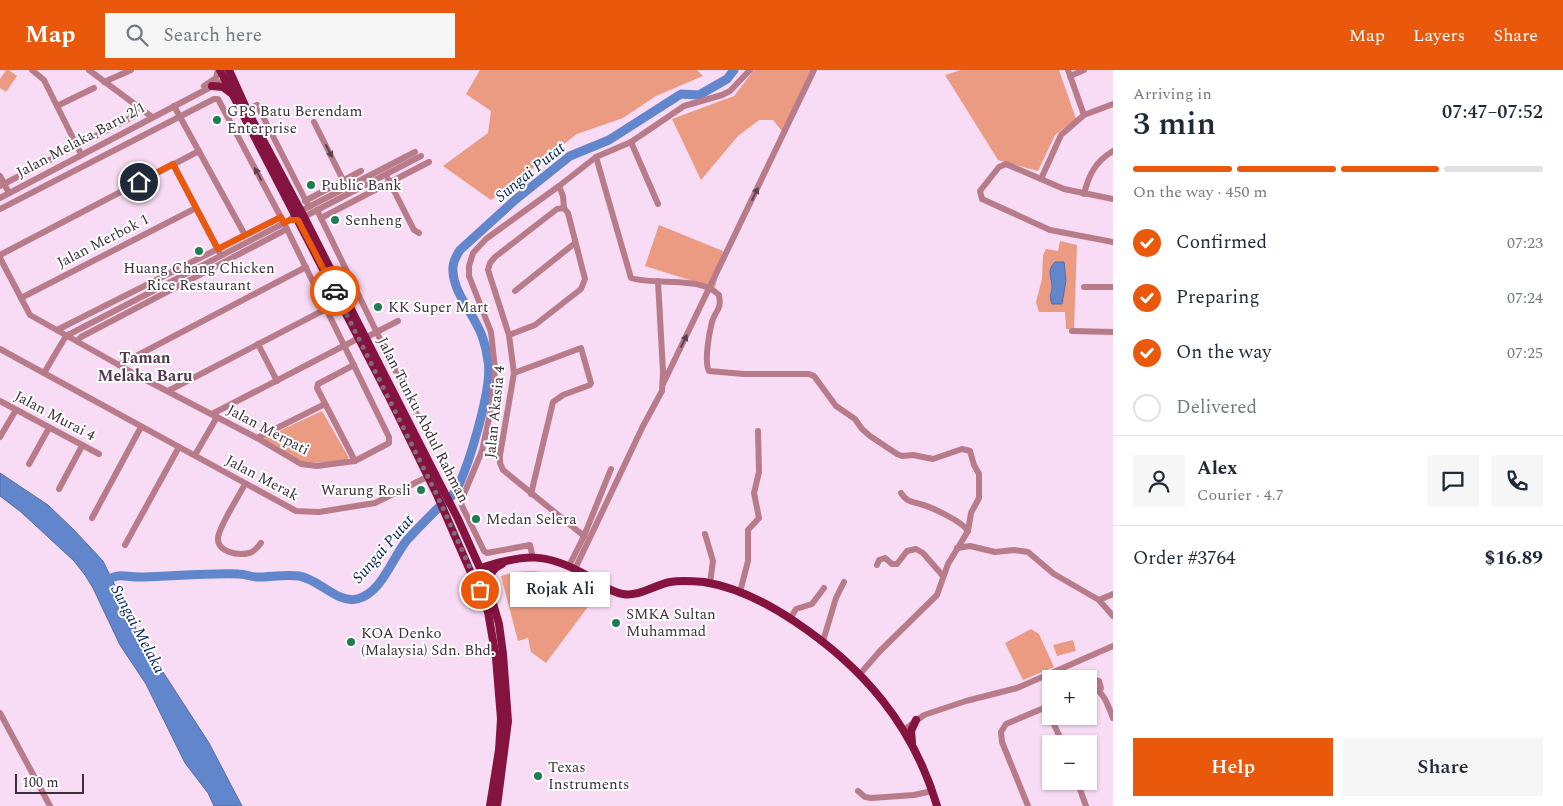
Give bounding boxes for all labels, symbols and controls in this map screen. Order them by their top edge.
search box [105,13,455,58]
text: Map [25,17,75,53]
icon: search [123,21,151,49]
text: Search here [163,21,262,50]
text: Map [1349,22,1385,49]
text: Layers [1413,22,1465,49]
text: Share [1493,22,1538,49]
text: Arriving in [1133,82,1212,106]
street label: Jalan Melaka Baru 2/1 [12,96,150,184]
text: 07:47–07:52 [1442,98,1543,127]
place label: GPS Batu Berendam Enterprise [227,100,362,140]
text: 3 min [1133,100,1216,149]
marker: GPS Batu Berendam Enterprise [211,114,223,126]
water label: Sungai Putat [490,136,571,208]
one-way arrow [325,144,333,158]
pin [118,161,160,203]
one-way arrow [254,167,262,181]
icon: home [125,168,153,196]
place label: Public Bank [321,174,402,197]
marker: Public Bank [305,179,317,191]
text: On the way · 450 m [1133,180,1267,204]
one-way arrow [751,187,759,201]
street label: Jalan Merbok 1 [53,208,153,274]
place label: Senheng [345,209,402,232]
marker: Senheng [329,214,341,226]
text: Confirmed [1176,228,1267,257]
icon: check [1133,229,1161,257]
text: 07:23 [1507,231,1543,255]
marker: Huang Chang Chicken Rice Restaurant [193,245,205,257]
place label: Huang Chang Chicken Rice Restaurant [123,257,275,297]
courier [310,266,360,316]
icon: car [321,277,349,305]
text: Preparing [1176,283,1260,312]
icon: check [1133,284,1161,312]
text: 07:24 [1507,286,1543,310]
place label: KK Super Mart [388,296,488,319]
marker: KK Super Mart [372,301,384,313]
street label: Jalan Tunku Abdul Rahman [371,333,475,507]
one-way arrow [680,333,688,348]
text: On the way [1176,338,1272,367]
icon: check [1133,339,1161,367]
text: 07:25 [1507,341,1543,365]
district label: Taman Melaka Baru [97,346,193,388]
street label: Jalan Akasia 4 [479,364,511,460]
street label: Jalan Murai 4 [10,385,100,447]
text: Delivered [1176,393,1257,422]
street label: Jalan Merpati [223,399,313,461]
street label: Jalan Merak [221,449,303,507]
text: Alex [1197,454,1238,483]
button: person [1133,455,1185,507]
button: chat [1427,455,1479,507]
button: phone [1491,455,1543,507]
place label: Warung Rosli [321,479,411,502]
text: Courier · 4.7 [1197,483,1284,507]
marker: Warung Rosli [415,484,427,496]
place label: Medan Selera [486,508,577,531]
water label: Sungai Putat [346,509,420,589]
marker: Medan Selera [470,513,482,525]
text: Order #3764 [1133,544,1236,573]
text: $16.89 [1485,544,1543,573]
pin [459,569,501,611]
callout: Rojak Ali [510,572,610,608]
icon: bag [466,576,494,604]
text: Rojak Ali [526,577,594,601]
water label: Sungai Melaka [105,580,171,678]
place label: SMKA Sultan Muhammad [626,603,716,643]
marker: SMKA Sultan Muhammad [610,617,622,629]
place label: KOA Denko (Malaysia) Sdn. Bhd. [361,622,495,662]
marker: KOA Denko (Malaysia) Sdn. Bhd. [345,636,357,648]
map controls [1042,670,1097,790]
button: + [1042,670,1097,725]
button: − [1042,735,1097,790]
button: Help [1133,738,1333,796]
button: Share [1343,738,1543,796]
place label: Texas Instruments [548,756,629,796]
marker: Texas Instruments [532,770,544,782]
scale bar [15,771,84,794]
text: 100 m [22,772,59,793]

